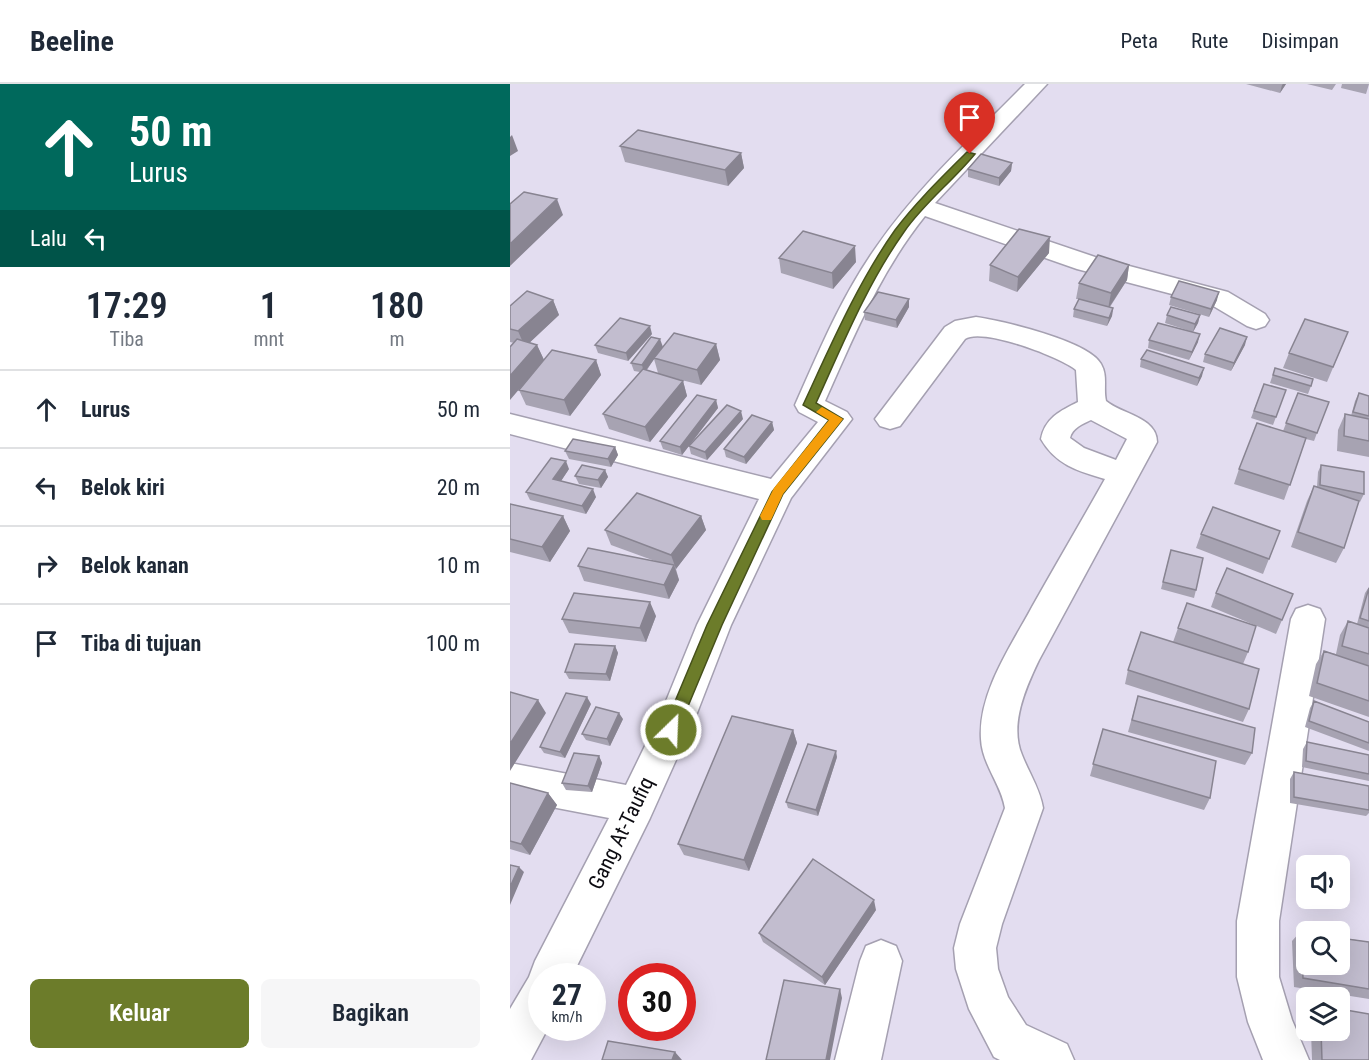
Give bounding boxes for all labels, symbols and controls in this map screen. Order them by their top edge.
text: Beeline [30,25,114,58]
text: Peta [1120,29,1158,53]
text: Rute [1191,29,1228,53]
text: Disimpan [1261,29,1339,53]
pin [944,92,995,154]
icon: arrive [953,101,986,134]
text: 50 m [129,107,212,156]
icon: ahead [30,108,108,186]
text: Lurus [129,157,188,189]
icon: left [79,222,112,255]
text: Lalu [30,226,67,251]
text: 17:29 [86,285,168,327]
text: 1 [260,285,278,327]
text: 180 [370,285,424,327]
text: Tiba [110,327,144,351]
text: mnt [253,327,284,351]
text: m [390,327,405,351]
icon: ahead [30,393,63,426]
text: Lurus [81,397,130,422]
text: 50 m [437,397,480,422]
icon: left [30,471,63,504]
text: Belok kiri [81,475,165,500]
text: 20 m [437,475,480,500]
icon: right [30,549,63,582]
text: Belok kanan [81,553,189,578]
text: 10 m [437,553,480,578]
icon: arrive [30,627,63,660]
text: Tiba di tujuan [81,631,201,656]
text: 100 m [426,631,480,656]
position arrow [639,698,703,762]
street label: Gang At-Taufiq [583,773,659,893]
map controls [1296,855,1350,1041]
button: sound [1296,855,1350,909]
button: search [1296,921,1350,975]
speed limit sign: 30 [618,963,696,1041]
text: 27 [552,977,582,1012]
button: Keluar [30,979,249,1048]
button: Bagikan [261,979,480,1048]
button: layers [1296,987,1350,1041]
text: km/h [552,1008,582,1026]

